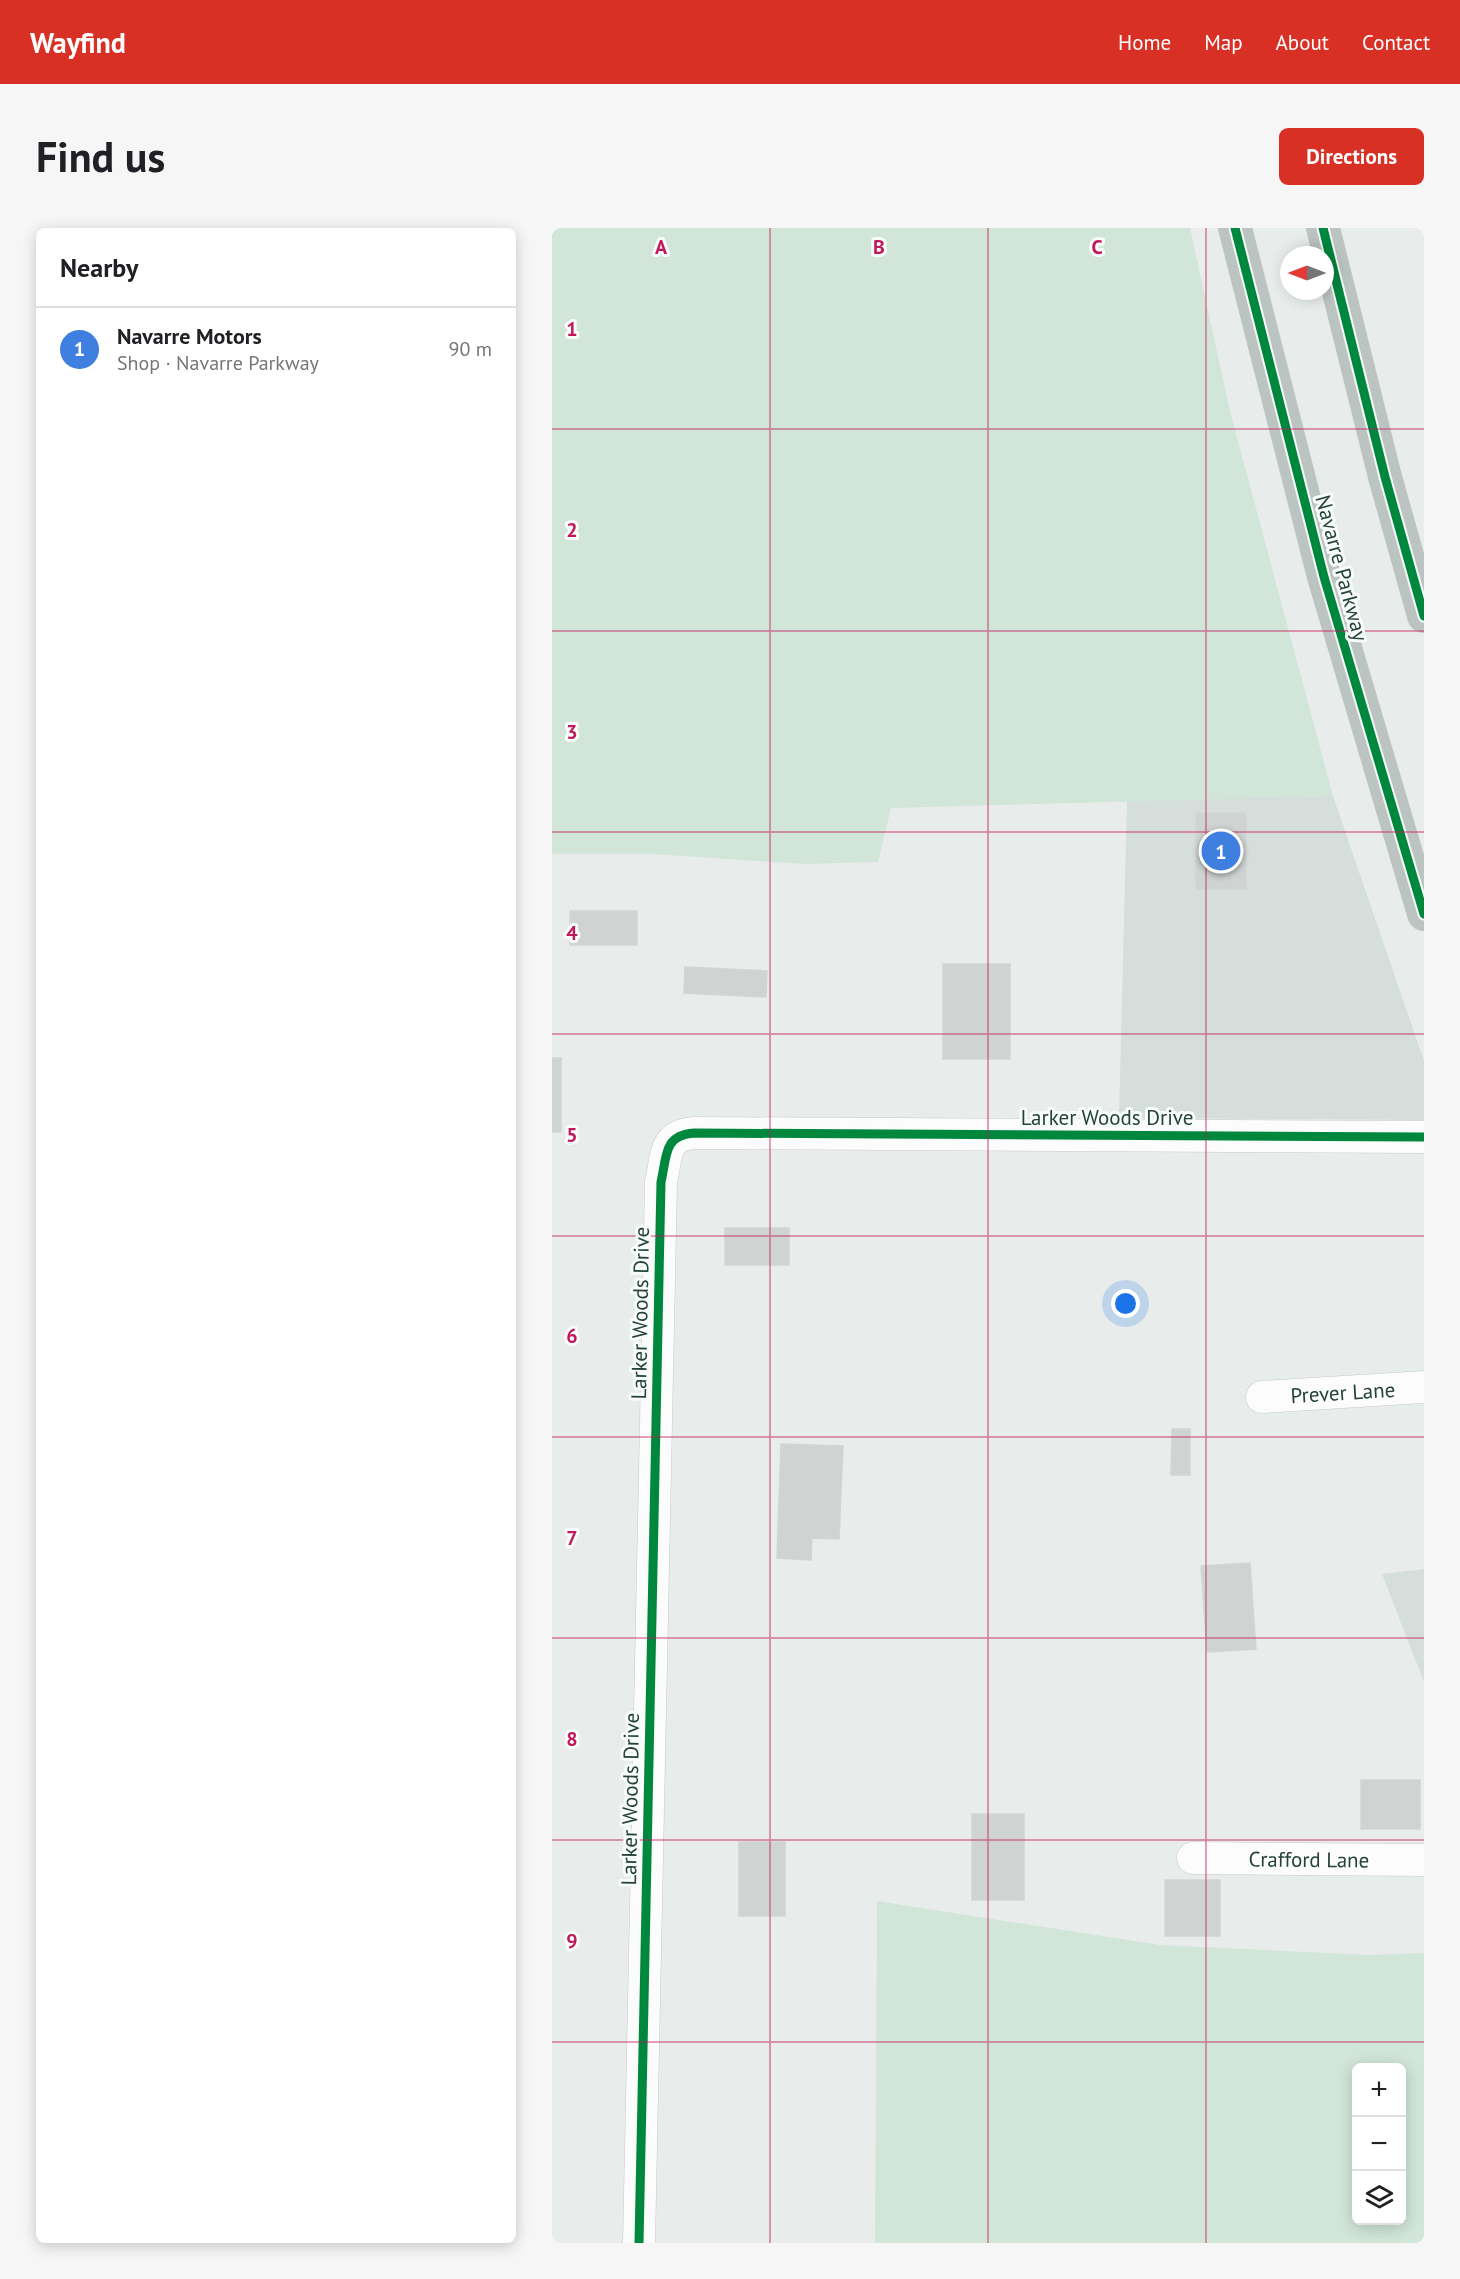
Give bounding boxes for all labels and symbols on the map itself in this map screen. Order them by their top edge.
text: A [655,234,668,260]
text: B [873,234,885,260]
text: C [1091,234,1103,260]
north arrow [1280,246,1334,300]
text: 1 [566,316,578,342]
street label: Navarre Parkway [1310,492,1374,644]
text: 2 [566,517,578,543]
text: 3 [566,719,578,745]
pin: 1 [1202,828,1240,874]
text: 4 [566,920,578,946]
street label: Larker Woods Drive [1021,1104,1193,1131]
text: 5 [566,1122,578,1148]
street label: Larker Woods Drive [625,1226,655,1400]
your location [1111,1289,1140,1318]
text: 6 [566,1323,578,1349]
street label: Prever Lane [1290,1375,1396,1409]
text: 7 [566,1525,578,1551]
street label: Larker Woods Drive [615,1712,645,1886]
text: 8 [566,1726,578,1752]
street label: Crafford Lane [1249,1845,1369,1873]
text: 9 [566,1928,578,1954]

